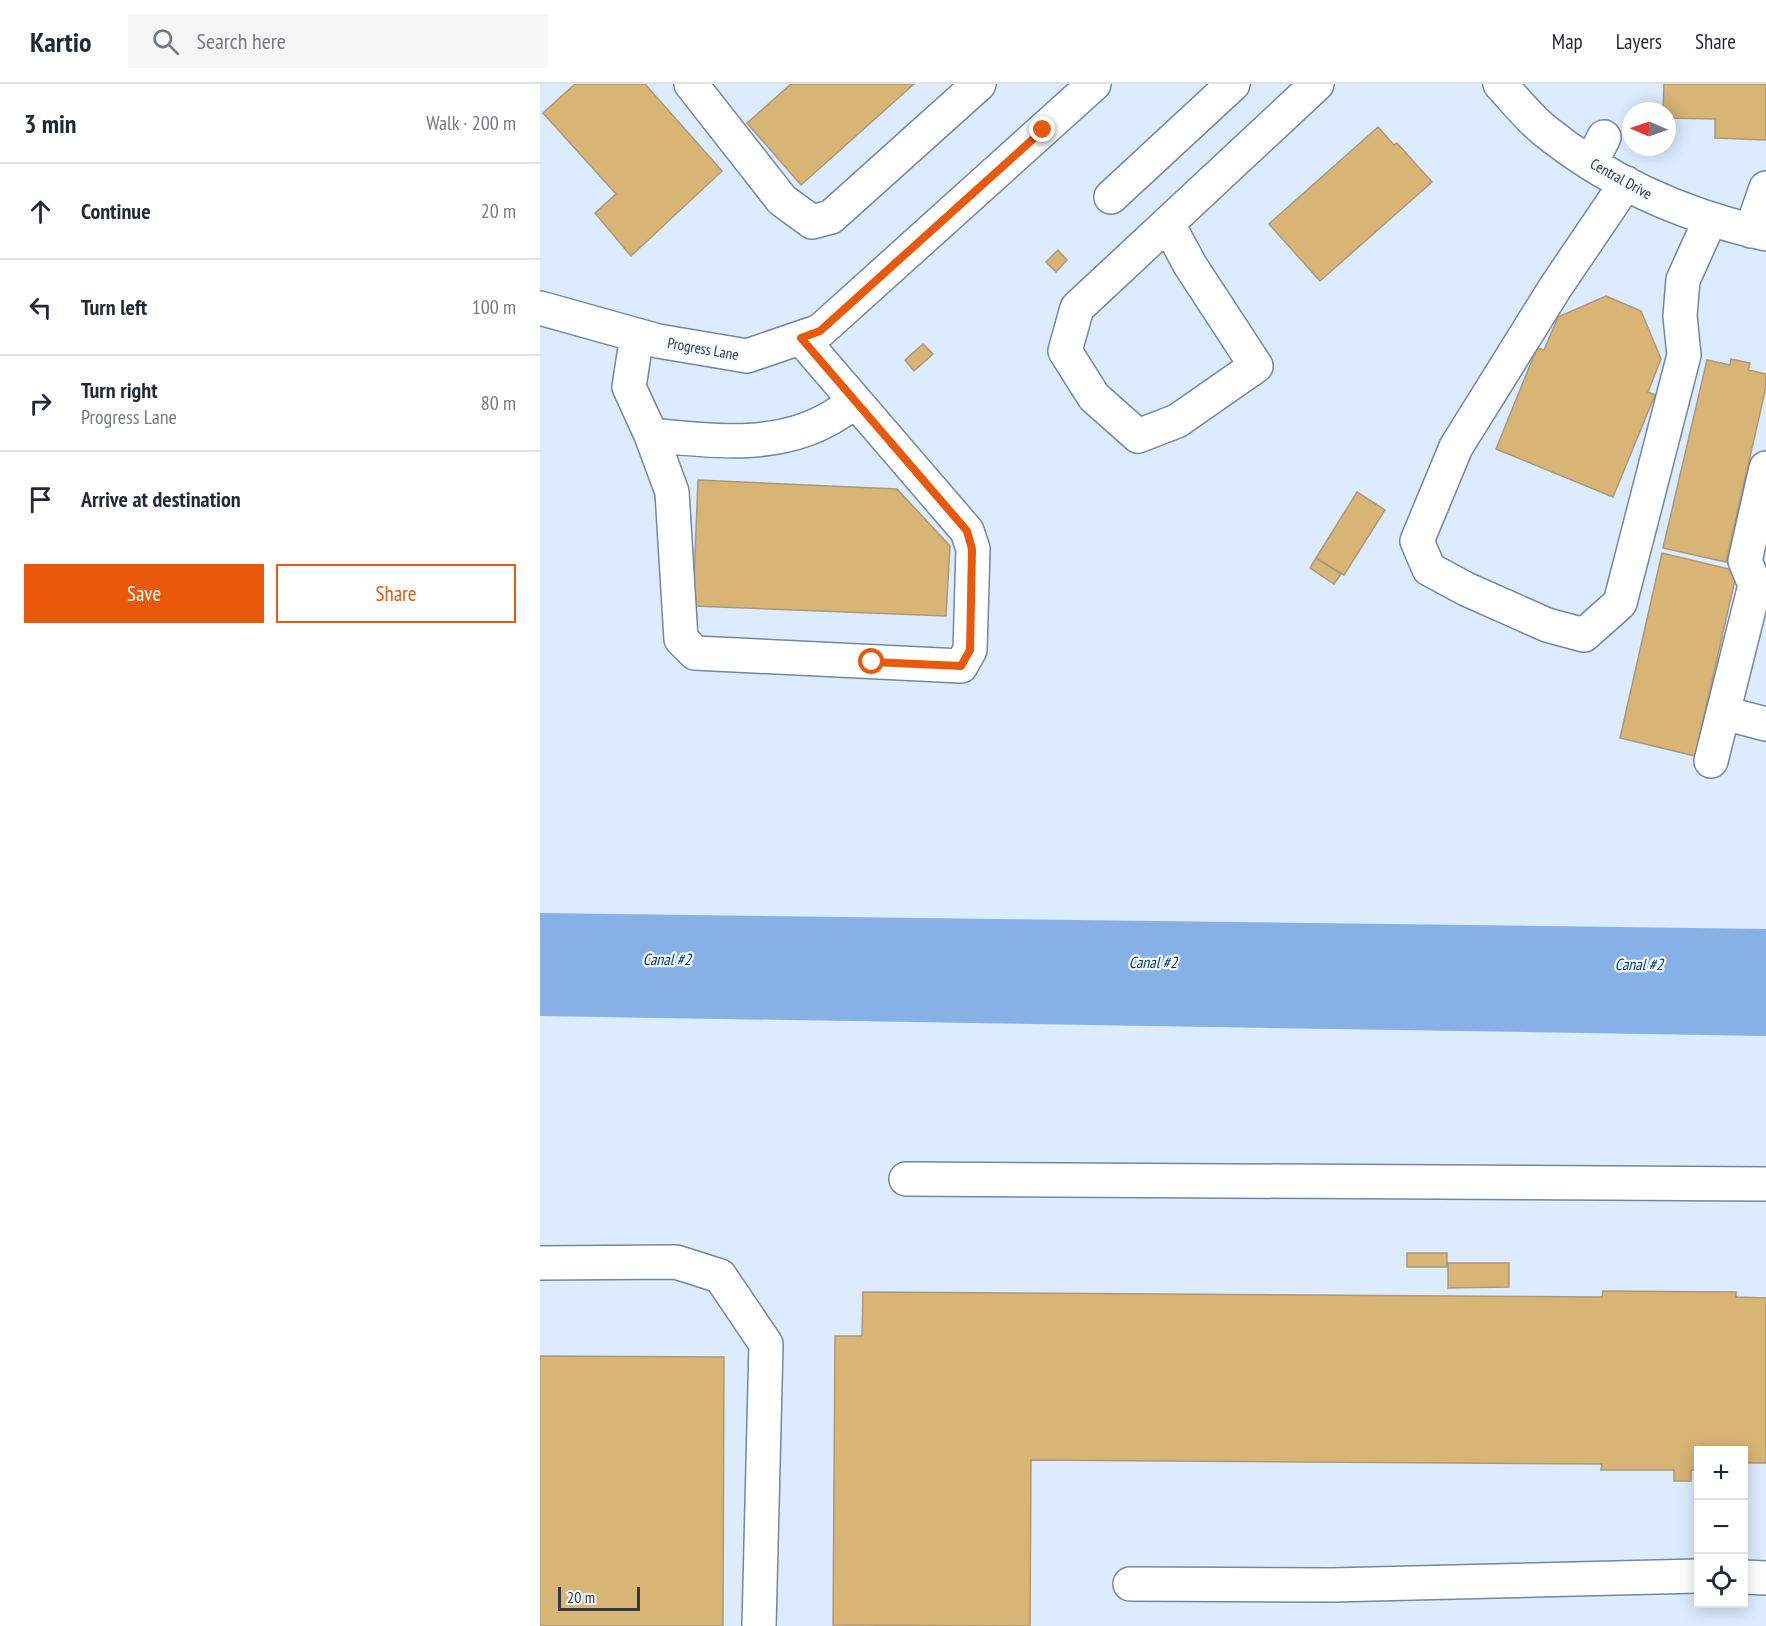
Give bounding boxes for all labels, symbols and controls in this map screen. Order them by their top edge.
search box [128,14,548,68]
text: Kartio [30,23,92,60]
icon: search [149,25,182,58]
text: Search here [197,27,286,55]
text: Map [1552,28,1583,55]
text: Layers [1616,28,1662,55]
text: Share [1695,28,1736,55]
north arrow [1622,102,1676,156]
text: 3 min [24,107,77,140]
text: Walk · 200 m [426,110,516,136]
route end [1029,116,1055,142]
street label: Central Drive [1587,154,1655,203]
icon: ahead [24,195,57,228]
text: Continue [81,197,151,225]
text: 20 m [481,198,516,224]
icon: left [24,291,57,324]
text: Turn left [81,293,147,321]
text: 100 m [472,294,516,320]
street label: Progress Lane [666,333,740,364]
text: Turn right [81,376,158,404]
icon: right [24,387,57,420]
text: 80 m [481,390,516,416]
text: Progress Lane [81,404,177,430]
icon: arrive [24,483,57,516]
text: Arrive at destination [81,485,241,513]
button: Save [24,564,264,623]
button: Share [276,564,516,623]
route start [858,648,884,674]
water label: Canal #2 [643,949,693,969]
water label: Canal #2 [1129,952,1179,972]
water label: Canal #2 [1615,954,1665,974]
map controls [1694,1446,1748,1608]
button: + [1694,1446,1748,1500]
button: − [1694,1500,1748,1554]
button: locate [1694,1554,1748,1608]
scale bar [558,1584,640,1612]
text: 20 m [567,1587,595,1607]

